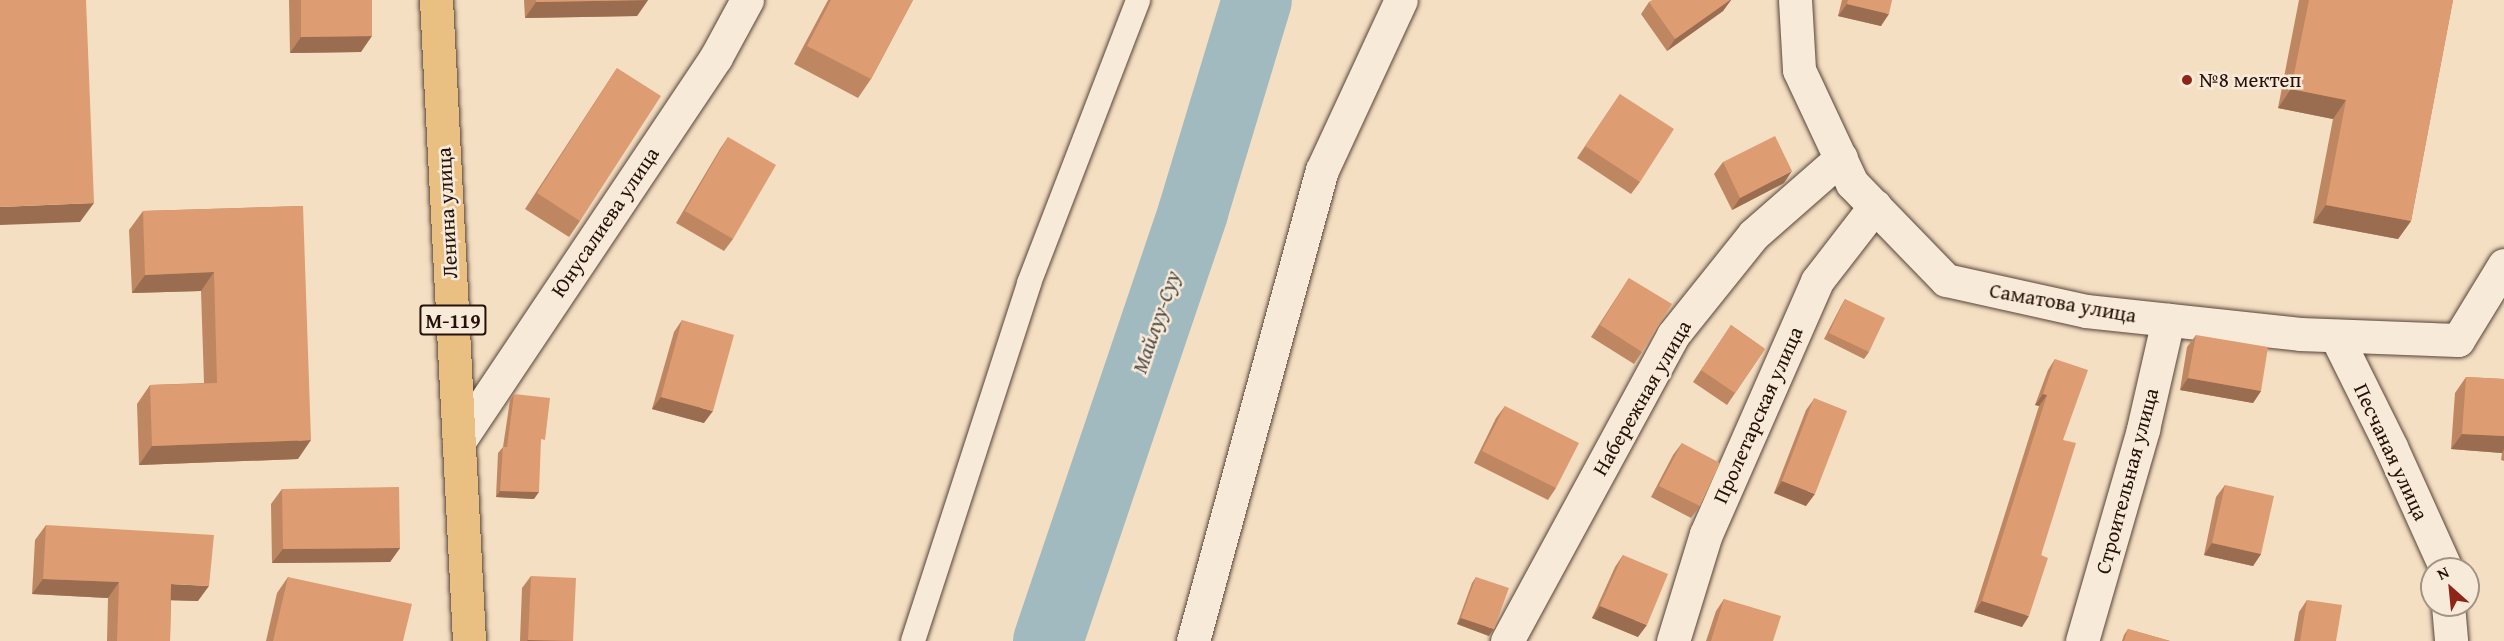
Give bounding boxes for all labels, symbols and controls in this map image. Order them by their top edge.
place label: №8 мектеп [2199,67,2301,93]
marker: №8 мектеп [2180,73,2194,87]
street label: Юнусалиева улица [545,142,665,302]
street label: Ленина улица [431,147,463,279]
water label: Майлуу-Суу [1126,267,1186,377]
street label: Саматова улица [1988,278,2138,328]
road number: М-119 [418,303,488,337]
street label: Набережная улица [1587,316,1697,480]
street label: Пролетарская улица [1708,323,1808,507]
street label: Песчаная улица [2348,380,2434,524]
street label: Строительная улица [2090,385,2164,577]
north arrow [2420,557,2480,617]
text: N [2433,560,2453,586]

